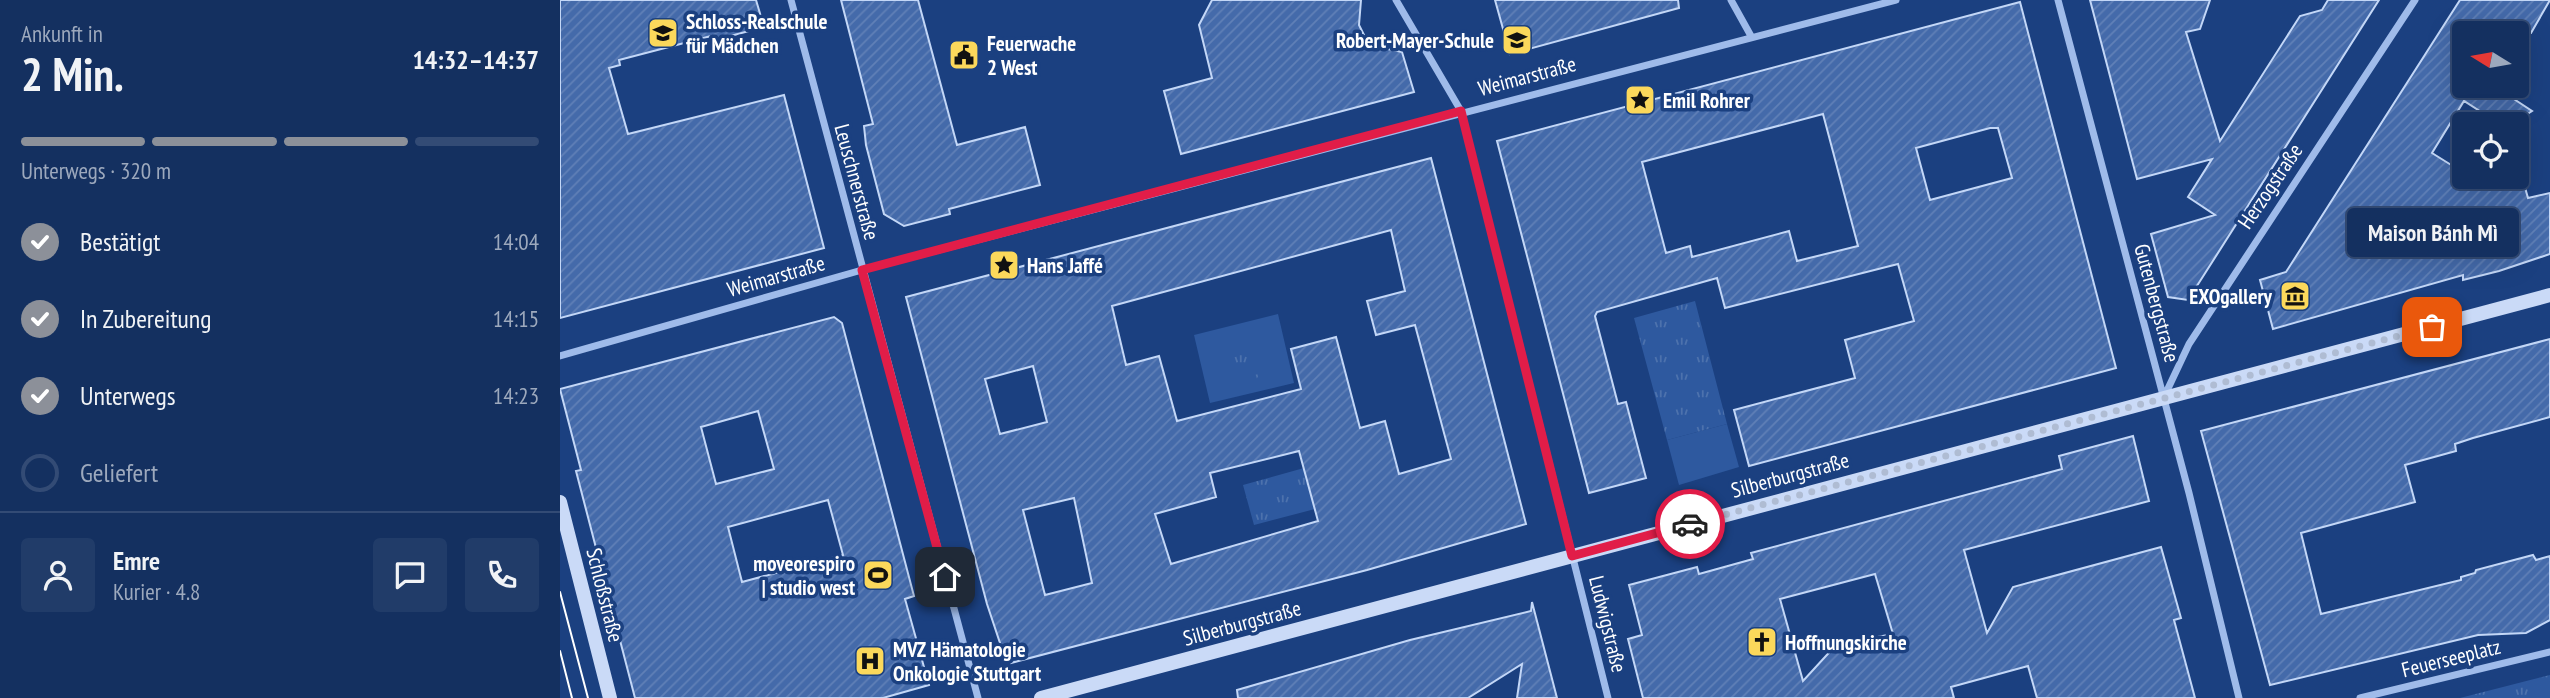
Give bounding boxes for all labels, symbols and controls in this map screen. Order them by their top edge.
place label: Schloss-Realschule für Mädchen [686,8,827,59]
school or university icon: Schloss-Realschule für Mädchen [646,16,680,50]
text: Ankunft in [21,19,103,48]
north arrow [2452,21,2529,98]
map controls [2452,21,2529,189]
school or university icon: Robert-Mayer-Schule [1500,23,1534,57]
place label: Robert-Mayer-Schule [1336,27,1494,54]
place label: Feuerwache 2 West [987,30,1076,81]
public building icon: Feuerwache 2 West [947,38,981,72]
text: 14:32–14:37 [412,43,539,76]
text: 2 Min. [21,44,124,104]
street label: Weimarstraße [1475,50,1579,102]
place icon: Emil Rohrer [1623,83,1657,117]
place label: Emil Rohrer [1663,87,1751,114]
button: locate [2452,112,2529,189]
street label: Leuschnerstraße [829,121,885,243]
street label: Herzogstraße [2232,138,2308,234]
text: Unterwegs · 320 m [21,156,171,185]
callout: Maison Bánh Mì [2346,208,2518,257]
text: Maison Bánh Mì [2368,218,2498,247]
icon: check [21,223,59,261]
text: Bestätigt [80,225,161,258]
text: 14:04 [493,227,539,256]
street label: Gutenbergstraße [2128,241,2186,365]
place icon: Hans Jaffé [987,248,1021,282]
street label: Weimarstraße [724,249,828,303]
place label: Hans Jaffé [1027,252,1103,279]
museum icon: EXOgallery [2278,279,2312,313]
place label: EXOgallery [2189,283,2273,310]
pin [2402,297,2462,357]
icon: check [21,300,59,338]
text: In Zubereitung [80,302,211,335]
text: 14:15 [493,304,539,333]
icon: bag [2413,308,2451,346]
icon: check [21,377,59,415]
text: Unterwegs [80,379,175,412]
text: 14:23 [493,381,539,410]
street label: Silberburgstraße [1728,446,1852,504]
text: Geliefert [80,456,158,489]
courier [1655,489,1725,559]
icon: car [1671,505,1709,543]
button: person [21,538,95,612]
button: chat [373,538,447,612]
button: phone [465,538,539,612]
text: Emre [113,544,160,577]
street label: Schloßstraße [580,545,630,645]
pin [915,547,975,607]
place label: moveorespiro | studio west [753,550,855,601]
sports icon: moveorespiro | studio west [861,558,895,592]
icon: home [926,558,964,596]
street label: Ludwigstraße [1583,573,1633,675]
text: Kurier · 4.8 [113,577,200,606]
street label: Silberburgstraße [1180,594,1304,652]
church icon: Hoffnungskirche [1745,625,1779,659]
place label: Hoffnungskirche [1785,629,1907,656]
street label: Feuerseeplatz [2399,633,2503,683]
place label: MVZ Hämatologie Onkologie Stuttgart [893,636,1041,687]
hospital icon: MVZ Hämatologie Onkologie Stuttgart [853,644,887,678]

